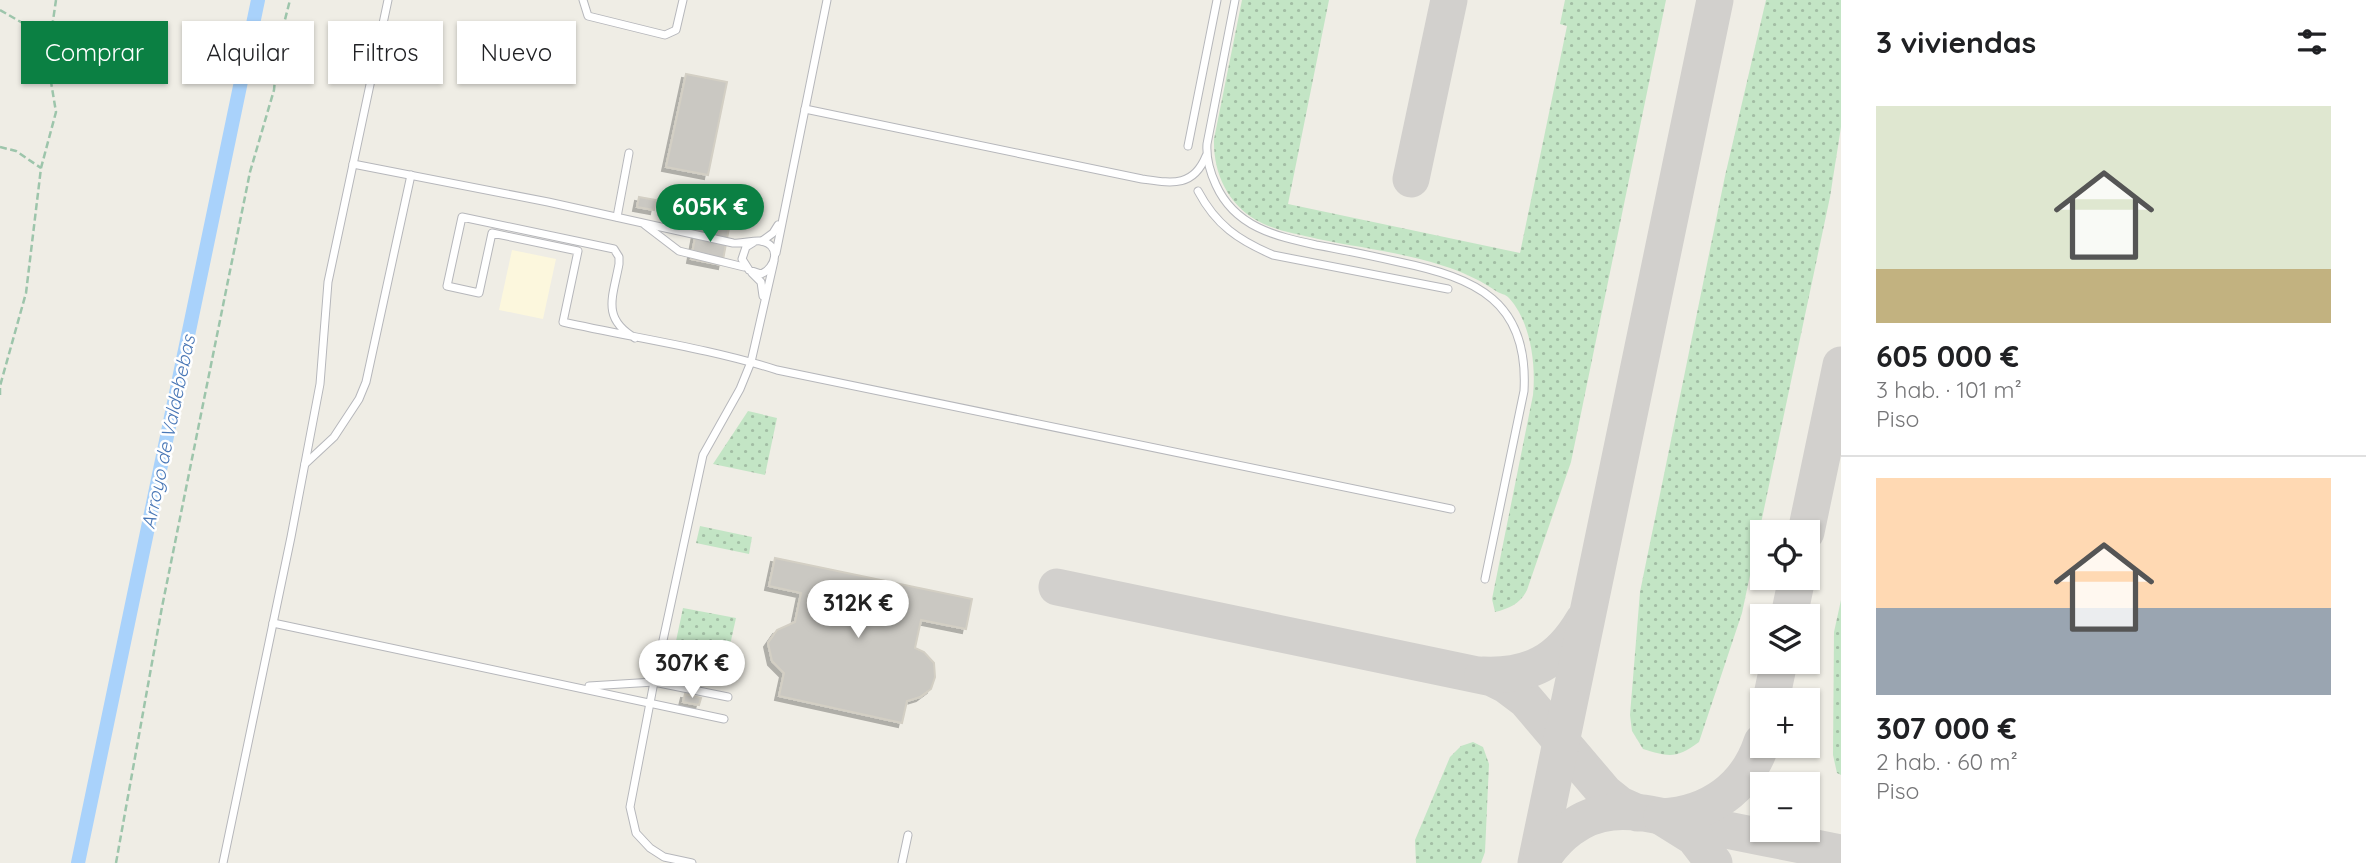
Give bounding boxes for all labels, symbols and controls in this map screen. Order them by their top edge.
chip: Comprar [21,21,168,84]
chip: Alquilar [182,21,314,84]
chip: Filtros [328,21,443,84]
chip: Nuevo [457,21,576,84]
text: 3 viviendas [1876,23,2036,61]
icon: filters [2293,23,2331,61]
icon: home [2041,152,2167,278]
pin: 605K € [653,184,767,244]
text: 605K € [672,192,748,221]
water label: Arroyo de Valdebebas [136,332,200,531]
text: 605 000 € [1876,337,2019,375]
text: 3 hab. · 101 m² [1876,375,2022,404]
text: Piso [1876,404,1919,433]
map controls [1750,520,1820,842]
button: locate [1750,520,1820,590]
icon: home [2041,524,2167,650]
pin: 312K € [801,580,915,640]
text: 312K € [823,588,893,617]
button: layers [1750,604,1820,674]
pin: 307K € [635,640,749,700]
text: 307K € [655,648,729,677]
button: + [1750,688,1820,758]
text: 307 000 € [1876,709,2017,747]
text: 2 hab. · 60 m² [1876,747,2018,776]
button: − [1750,772,1820,842]
text: Piso [1876,776,1919,805]

